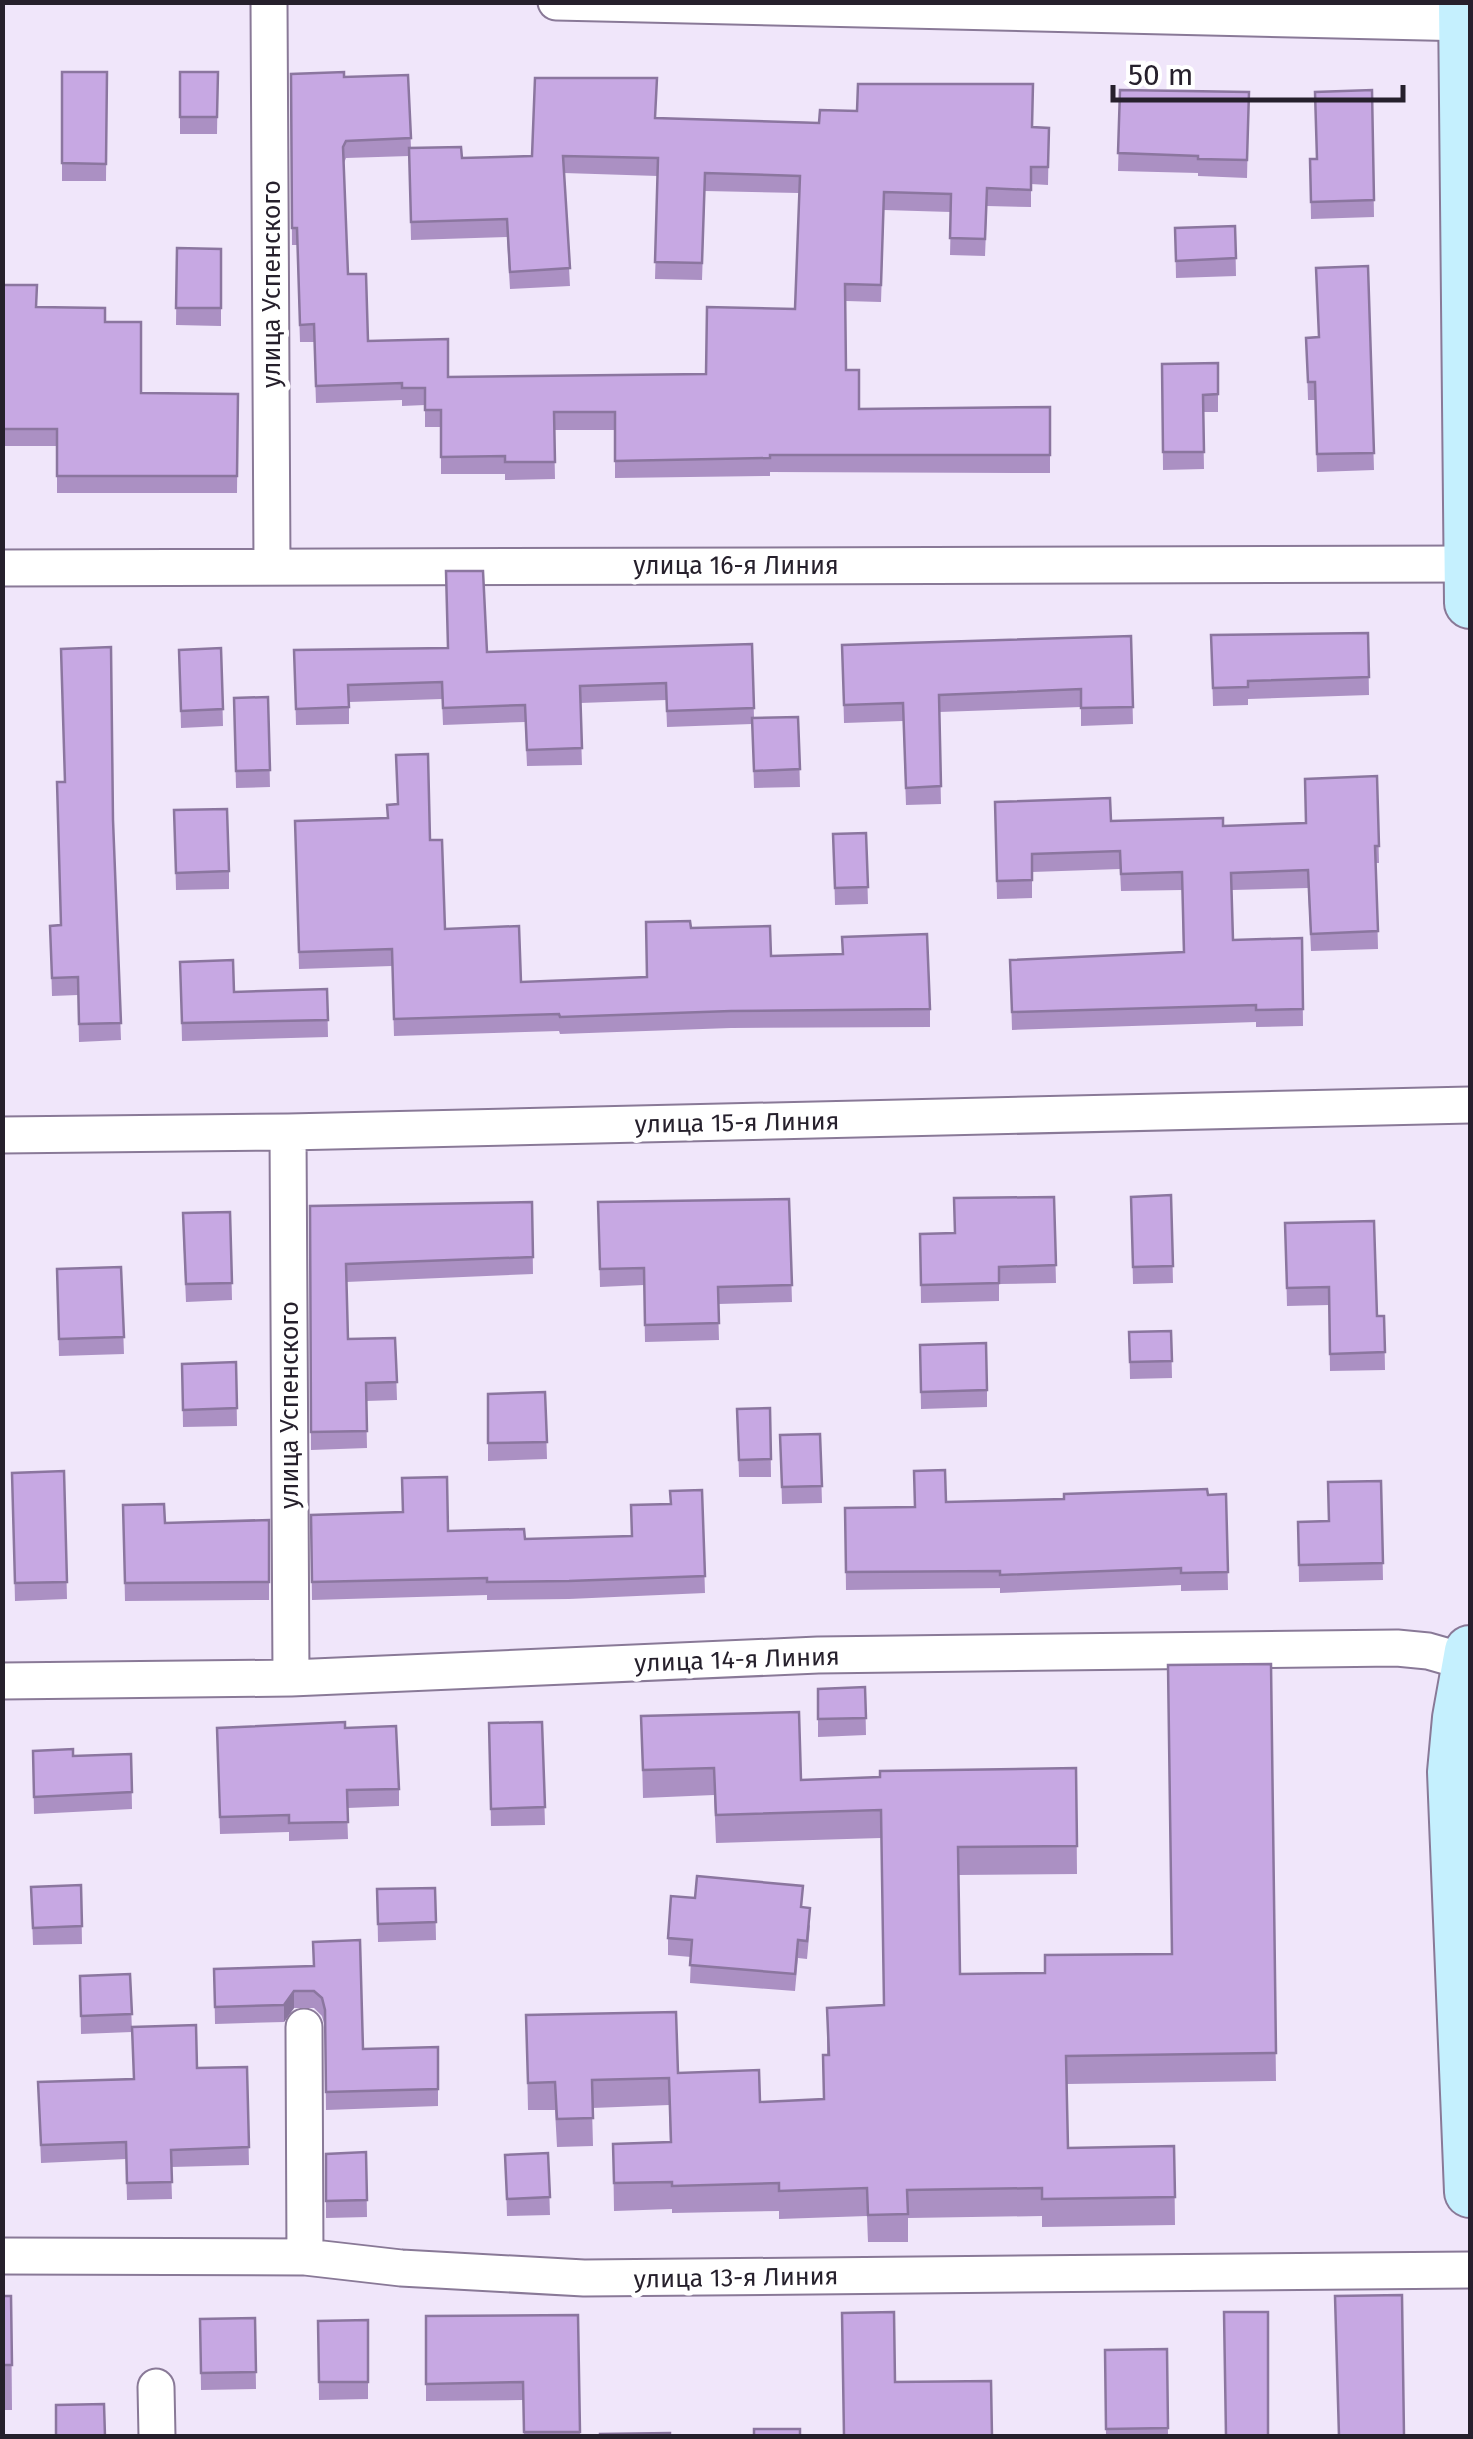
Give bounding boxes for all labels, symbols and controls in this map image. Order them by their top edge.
scale bar [1113,40,1403,102]
text: 50 m [1128,57,1193,93]
street label: улица Успенского [257,180,287,388]
street label: улица 16-я Линия [633,551,839,581]
street label: улица 15-я Линия [634,1106,840,1140]
street label: улица Успенского [275,1301,305,1509]
street label: улица 14-я Линия [634,1641,840,1679]
street label: улица 13-я Линия [633,2261,839,2295]

